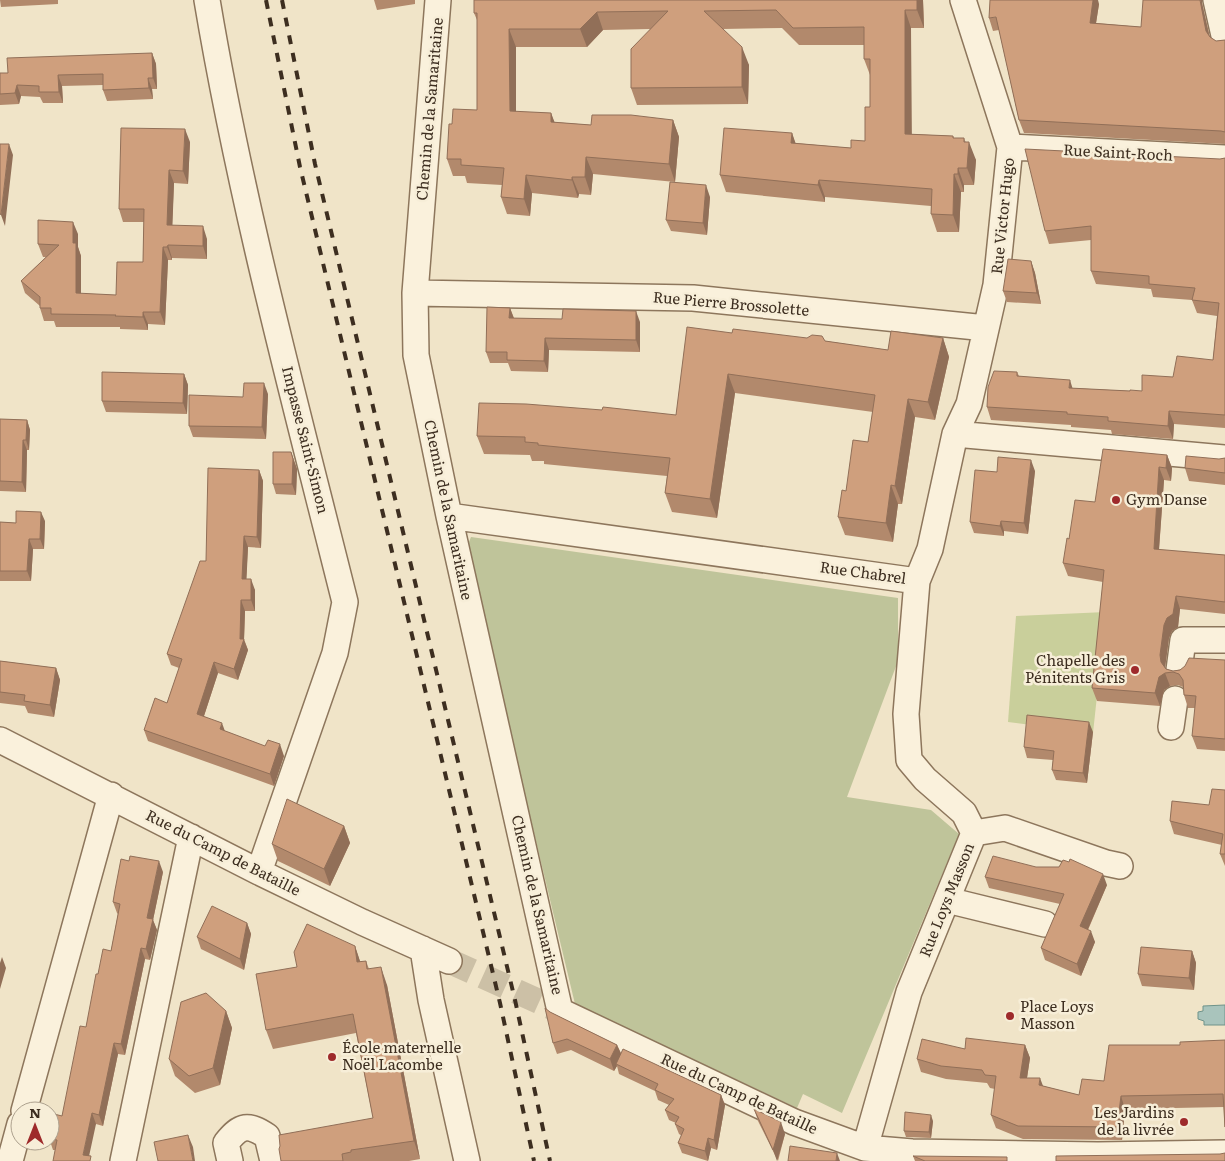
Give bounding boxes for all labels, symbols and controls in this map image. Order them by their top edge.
street label: Chemin de la Samaritaine [409,16,448,201]
street label: Rue Saint-Roch [1063,137,1174,166]
street label: Rue Victor Hugo [984,156,1019,275]
street label: Rue Pierre Brossolette [652,284,810,321]
street label: Impasse Saint-Simon [277,363,336,516]
street label: Chemin de la Samaritaine [419,417,480,602]
place label: Gym Danse [1126,487,1207,510]
marker: Gym Danse [1110,494,1122,506]
street label: Rue Chabrel [819,554,908,589]
place label: Chapelle des Pénitents Gris [1025,648,1125,688]
marker: Chapelle des Pénitents Gris [1129,664,1141,676]
street label: Rue du Camp de Bataille [142,803,305,901]
street label: Chemin de la Samaritaine [507,813,570,997]
street label: Rue Loys Masson [912,839,979,960]
place label: Place Loys Masson [1020,994,1094,1034]
marker: Place Loys Masson [1004,1010,1016,1022]
place label: École maternelle Noël Lacombe [342,1035,461,1075]
street label: Rue du Camp de Bataille [657,1046,822,1139]
marker: École maternelle Noël Lacombe [326,1051,338,1063]
place label: Les Jardins de la livrée [1094,1100,1174,1140]
north arrow [10,1101,60,1151]
text: N [29,1102,41,1122]
marker: Les Jardins de la livrée [1178,1116,1190,1128]

